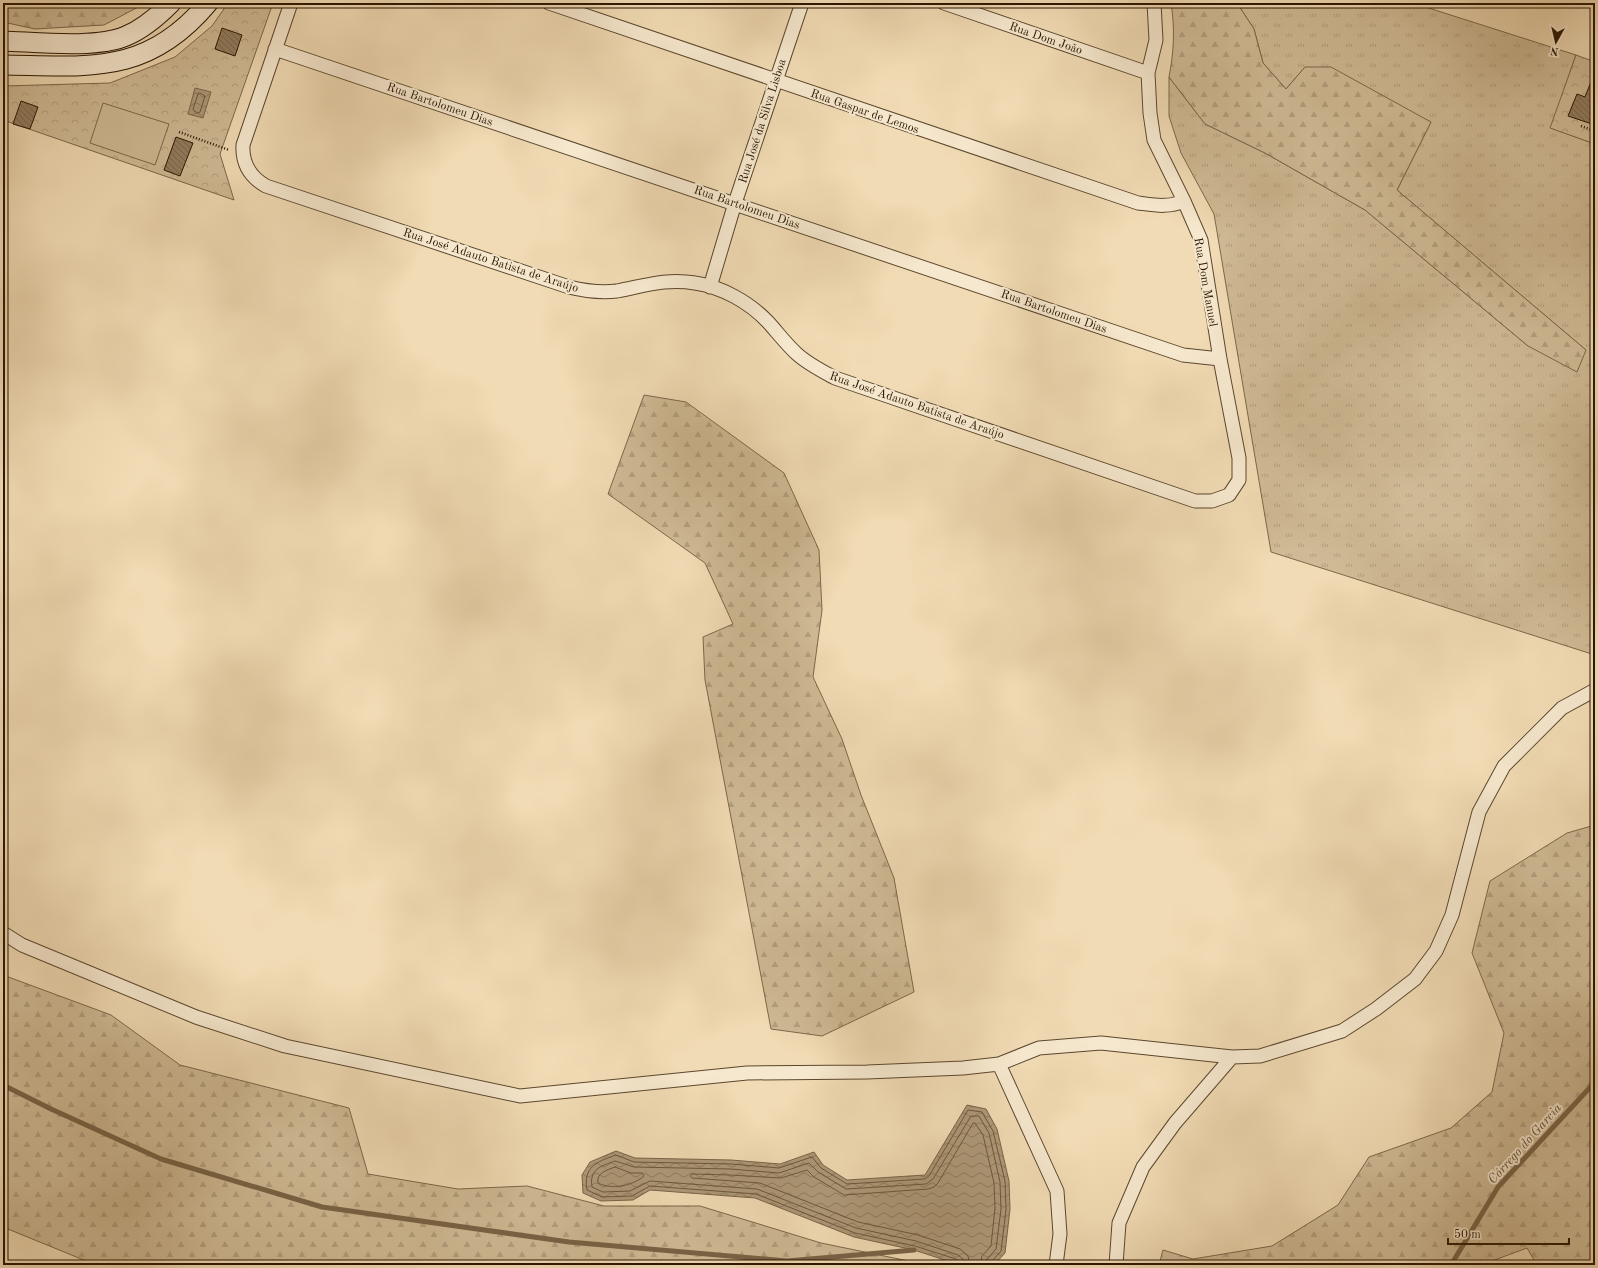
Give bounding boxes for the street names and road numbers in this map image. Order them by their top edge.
street label: Rua Dom João [1007,21,1084,57]
street label: Rua José da Silva Lisboa [737,58,789,185]
street label: Rua Bartolomeu Dias [385,81,494,129]
street label: Rua Gaspar de Lemos [809,88,920,136]
street label: Rua Bartolomeu Dias [692,184,801,232]
street label: Rua José Adauto Batista de Araújo [401,227,580,295]
street label: Rua Dom Manuel [1191,237,1219,328]
street label: Rua Bartolomeu Dias [999,288,1108,336]
street label: Rua José Adauto Batista de Araújo [828,370,1006,442]

